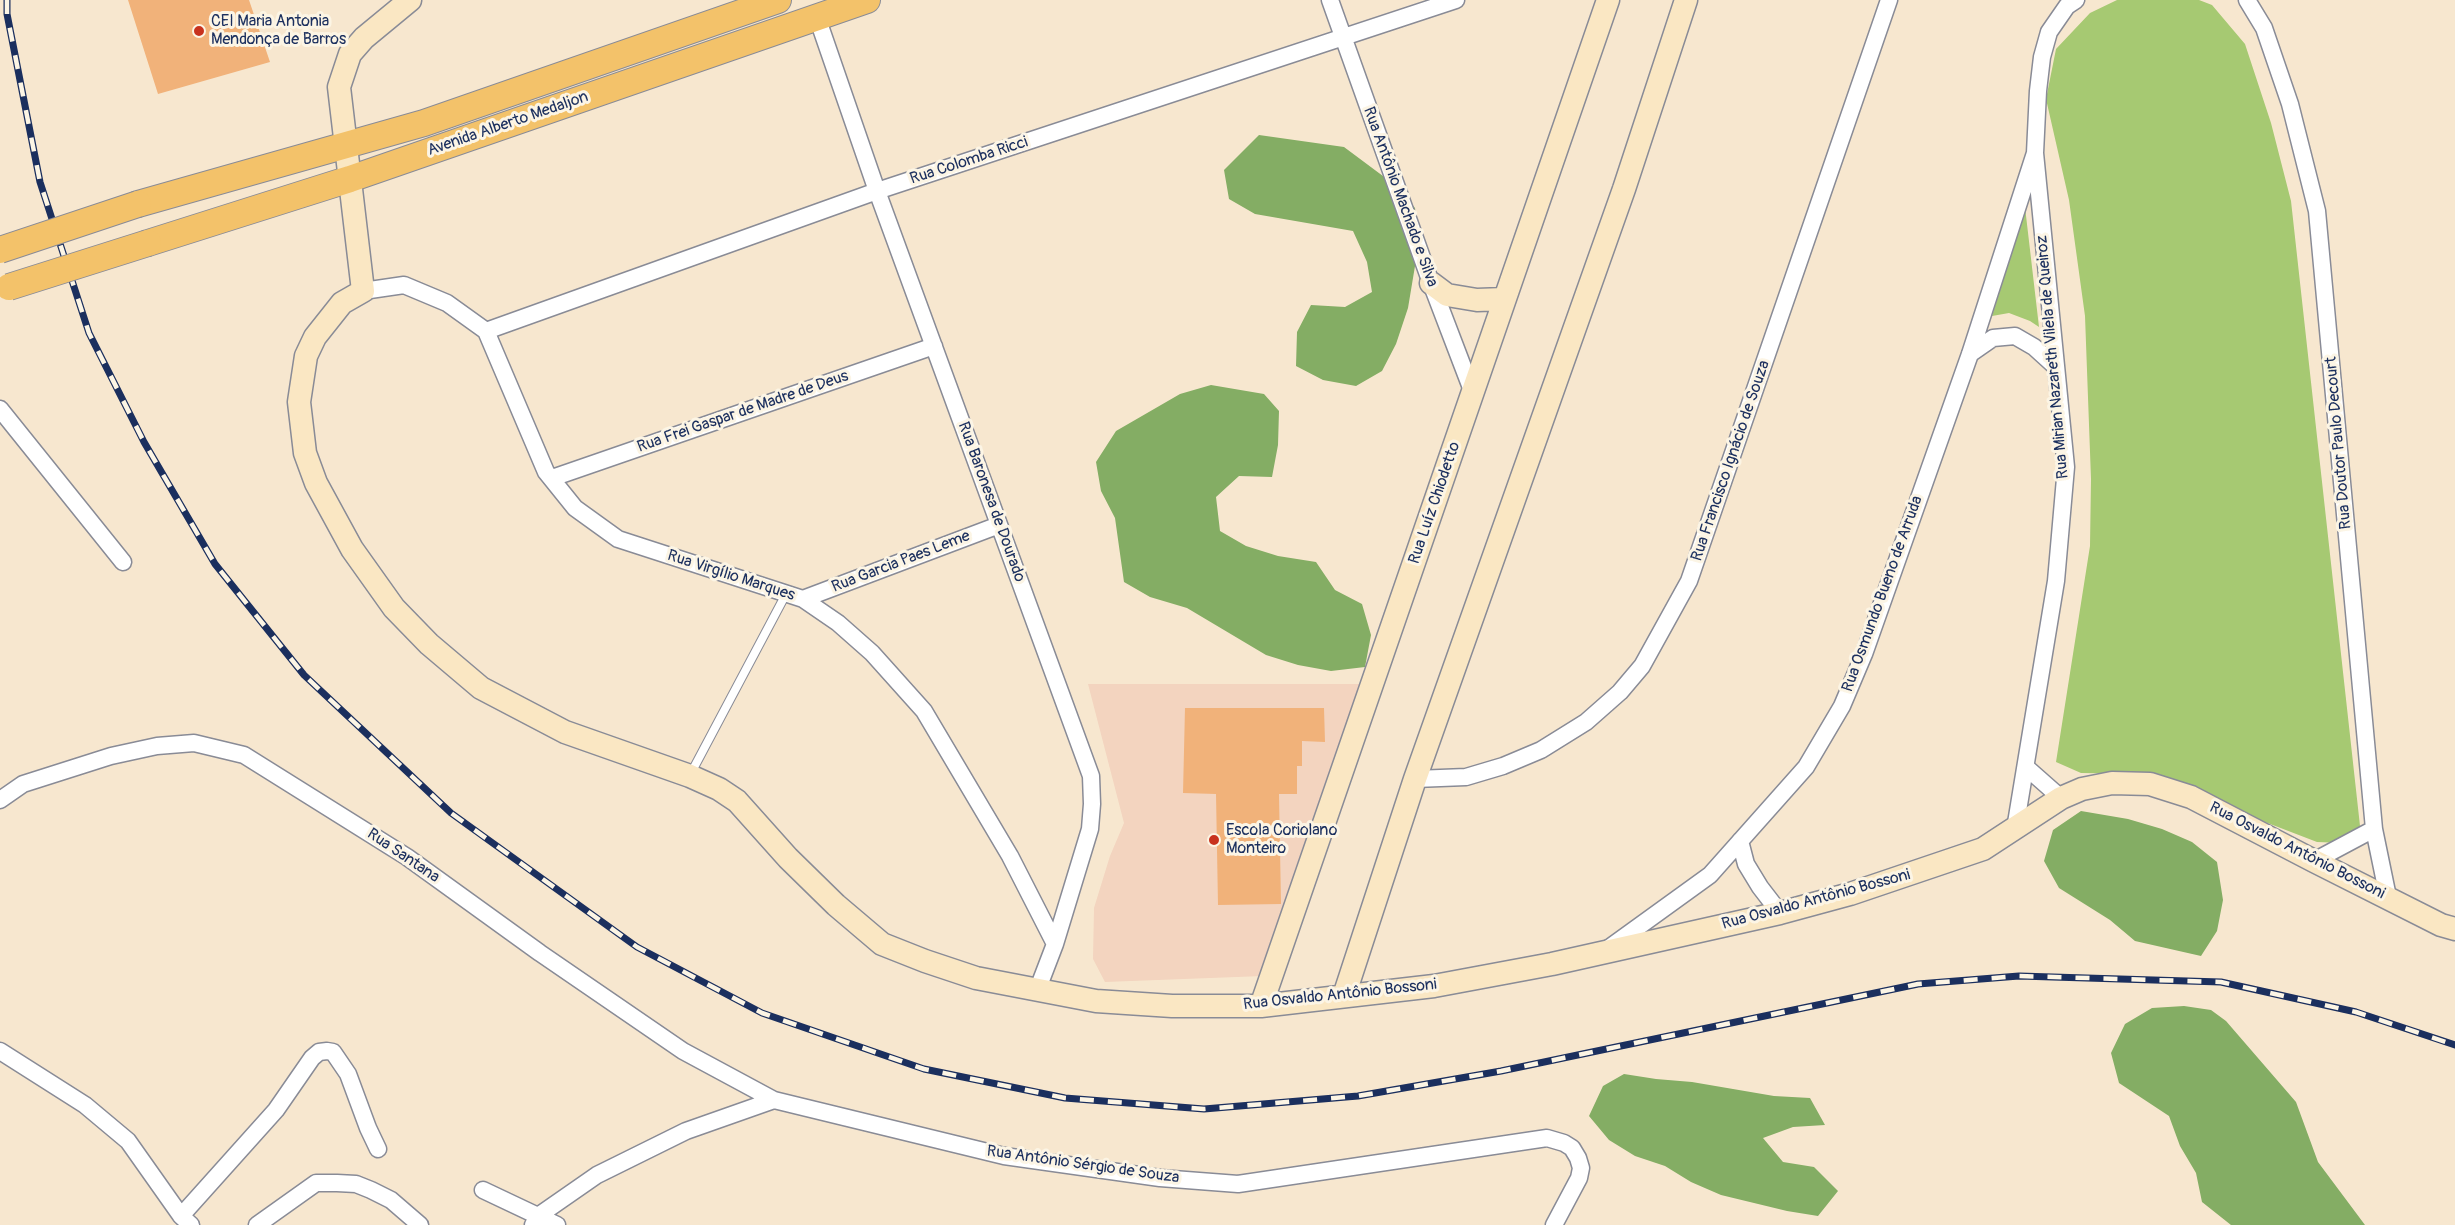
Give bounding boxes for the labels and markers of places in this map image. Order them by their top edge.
place label: CEI Maria Antonia Mendonça de Barros [211,12,346,50]
marker: CEI Maria Antonia Mendonça de Barros [192,24,206,38]
place label: Escola Coriolano Monteiro [1226,821,1337,859]
marker: Escola Coriolano Monteiro [1207,833,1221,847]

